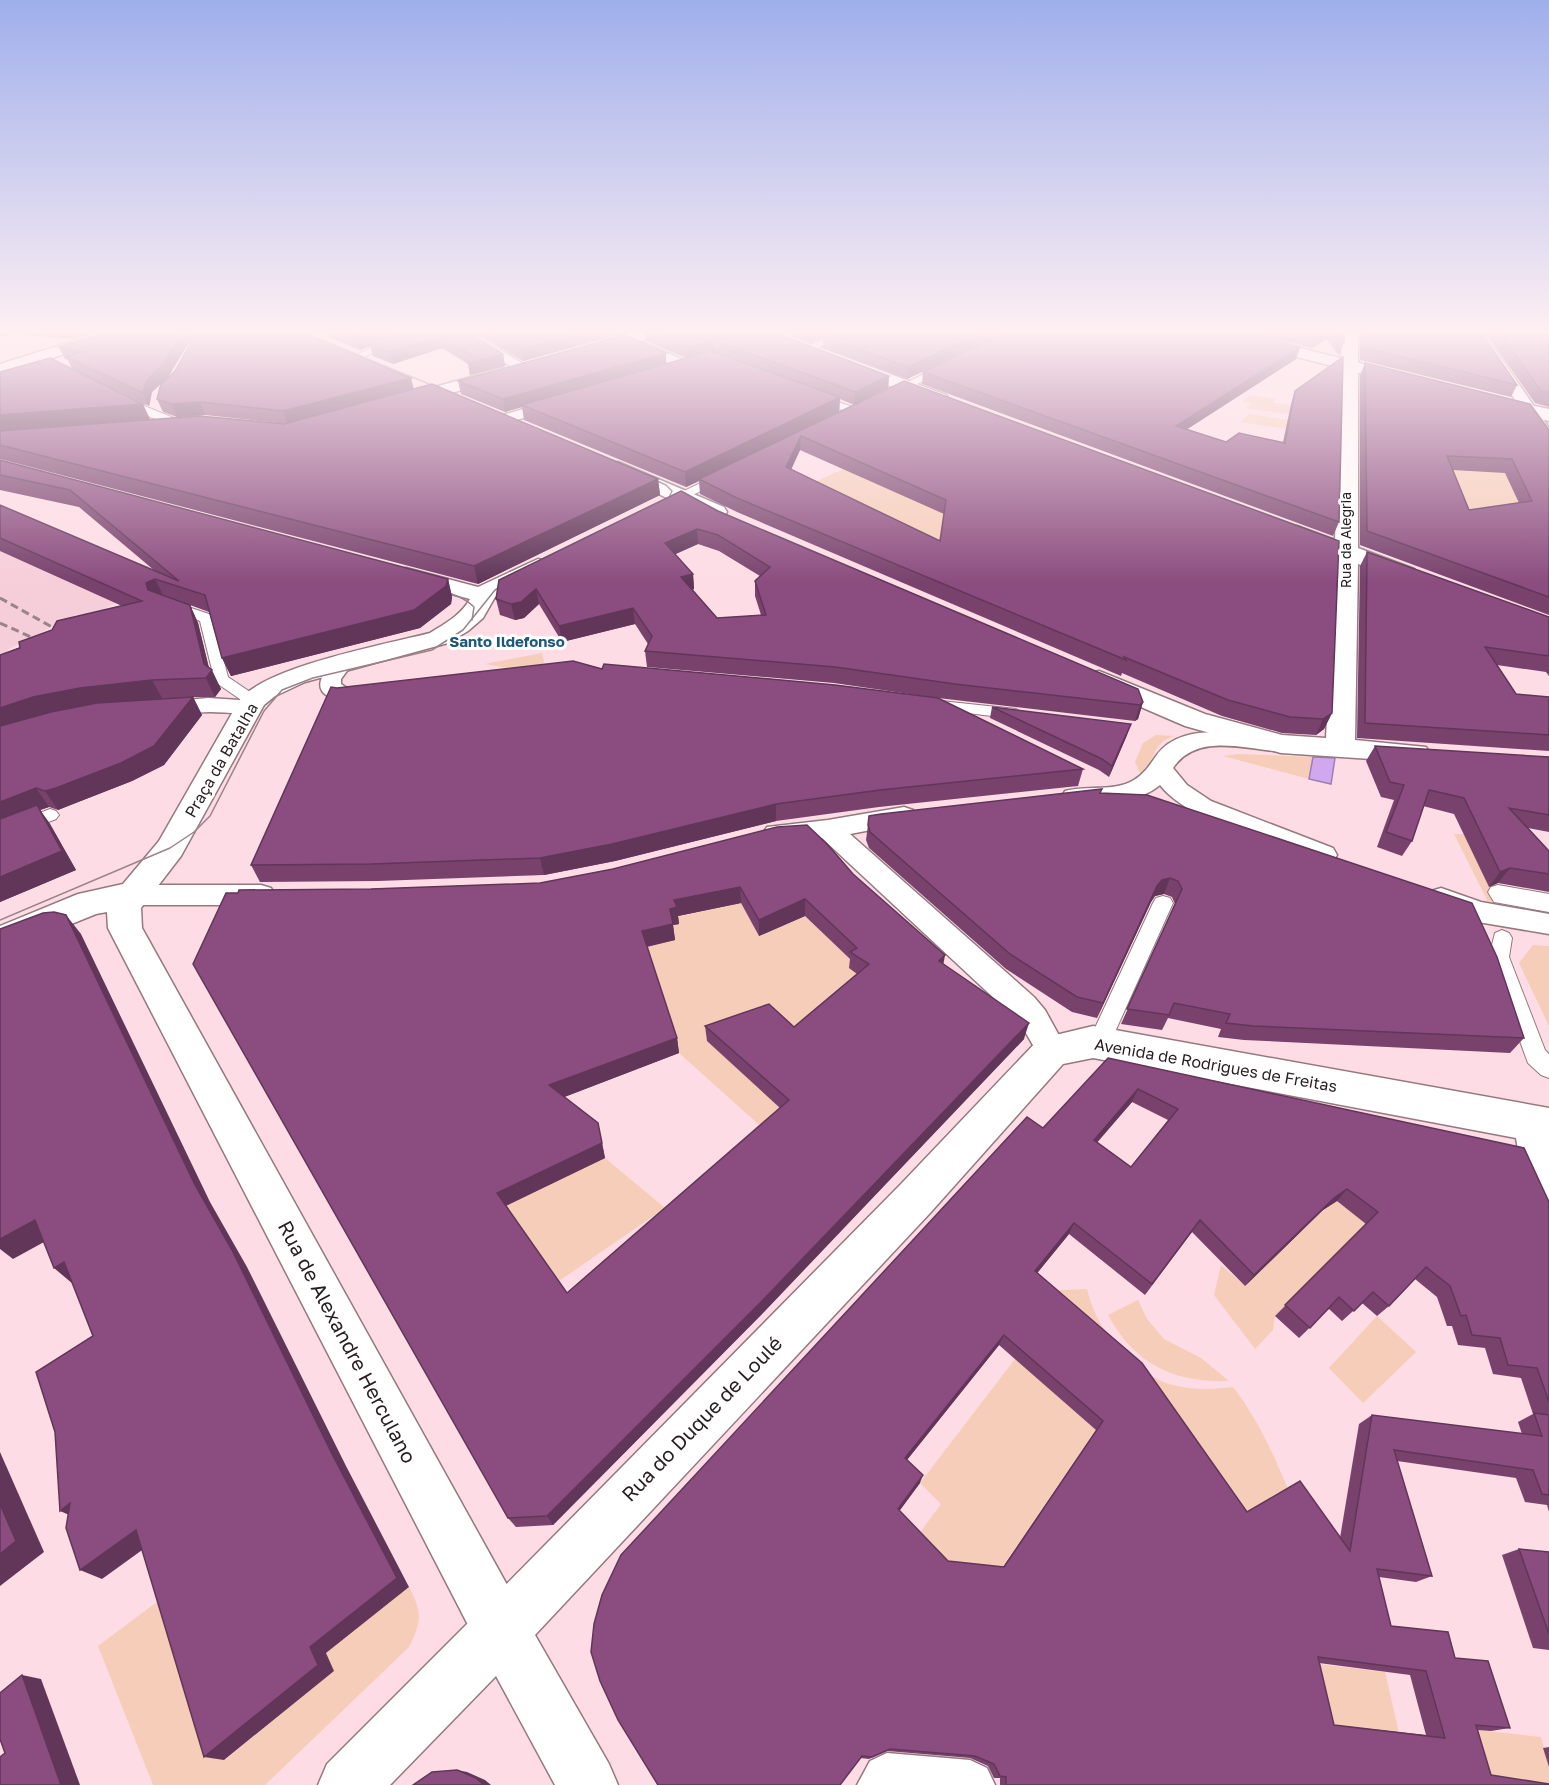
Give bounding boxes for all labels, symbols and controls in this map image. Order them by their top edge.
street label: Rua da Alegria [1337,492,1354,588]
district label: Santo Ildefonso [449,632,565,650]
street label: Praça da Batalha [180,699,262,821]
street label: Avenida de Rodrigues de Freitas [1093,1034,1339,1096]
street label: Rua de Alexandre Herculano [274,1216,422,1467]
street label: Rua do Duque de Loulé [616,1331,786,1506]

